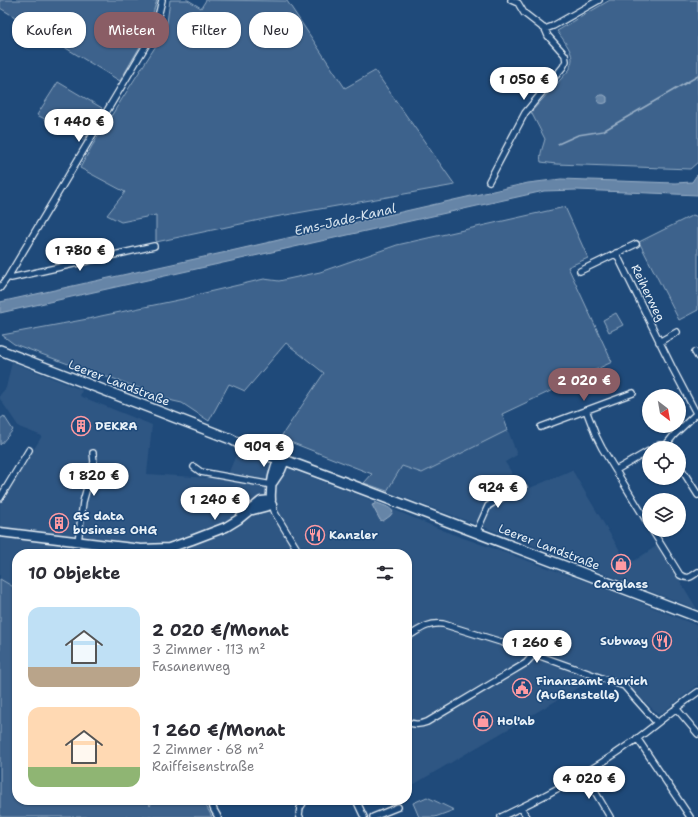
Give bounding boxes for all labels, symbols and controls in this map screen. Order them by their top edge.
chip: Kaufen [12,12,86,48]
chip: Mieten [94,12,169,48]
chip: Filter [177,12,241,48]
chip: Neu [249,12,303,48]
pin: 1 050 € [487,67,561,101]
text: 1 050 € [499,71,549,88]
pin: 1 440 € [42,109,116,143]
text: 1 440 € [53,113,105,130]
water label: Ems-Jade-Kanal [293,200,398,239]
pin: 1 780 € [43,238,117,272]
text: 1 780 € [54,242,106,259]
street label: Reiherweg [627,262,669,324]
street label: Leerer Landstraße [66,356,172,410]
pin: 2 020 € [547,368,621,402]
text: 2 020 € [557,372,611,389]
north arrow [642,389,686,433]
map controls [642,389,686,537]
building icon: DEKRA [70,415,92,437]
place label: DEKRA [95,418,137,434]
pin: 909 € [236,434,292,468]
text: 909 € [244,438,284,455]
button: locate [642,441,686,485]
pin: 1 820 € [57,463,131,497]
text: 1 820 € [69,467,119,484]
pin: 924 € [470,475,526,509]
text: 924 € [478,479,518,496]
pin: 1 240 € [178,487,252,521]
text: 1 240 € [190,491,240,508]
button: layers [642,493,686,537]
place label: GS data business OHG [73,508,157,538]
building icon: GS data business OHG [48,512,70,534]
street label: Leerer Landstraße [496,520,602,574]
restaurant icon: Kanzler [304,524,326,546]
place label: Kanzler [329,527,378,543]
shop icon: Carglass [610,553,632,575]
text: 10 Objekte [28,562,120,584]
icon: filters [374,562,396,584]
place label: Carglass [594,576,648,592]
text: 2 020 €/Monat [152,619,289,641]
icon: home [60,623,108,671]
pin: 1 260 € [500,630,574,664]
restaurant icon: Subway [651,630,673,652]
place label: Subway [600,633,648,649]
text: 1 260 € [512,634,562,651]
text: 3 Zimmer · 113 m² [152,641,265,658]
text: Fasanenweg [152,658,230,675]
place label: Finanzamt Aurich (Außenstelle) [536,673,648,703]
public building icon: Finanzamt Aurich (Außenstelle) [511,677,533,699]
shop icon: Hol'ab [472,710,494,732]
place label: Hol'ab [497,713,535,729]
text: 1 260 €/Monat [152,719,286,741]
icon: home [60,723,108,771]
text: 2 Zimmer · 68 m² [152,741,264,758]
text: Raiffeisenstraße [152,758,254,775]
pin: 4 020 € [552,766,626,800]
text: 4 020 € [562,770,616,787]

